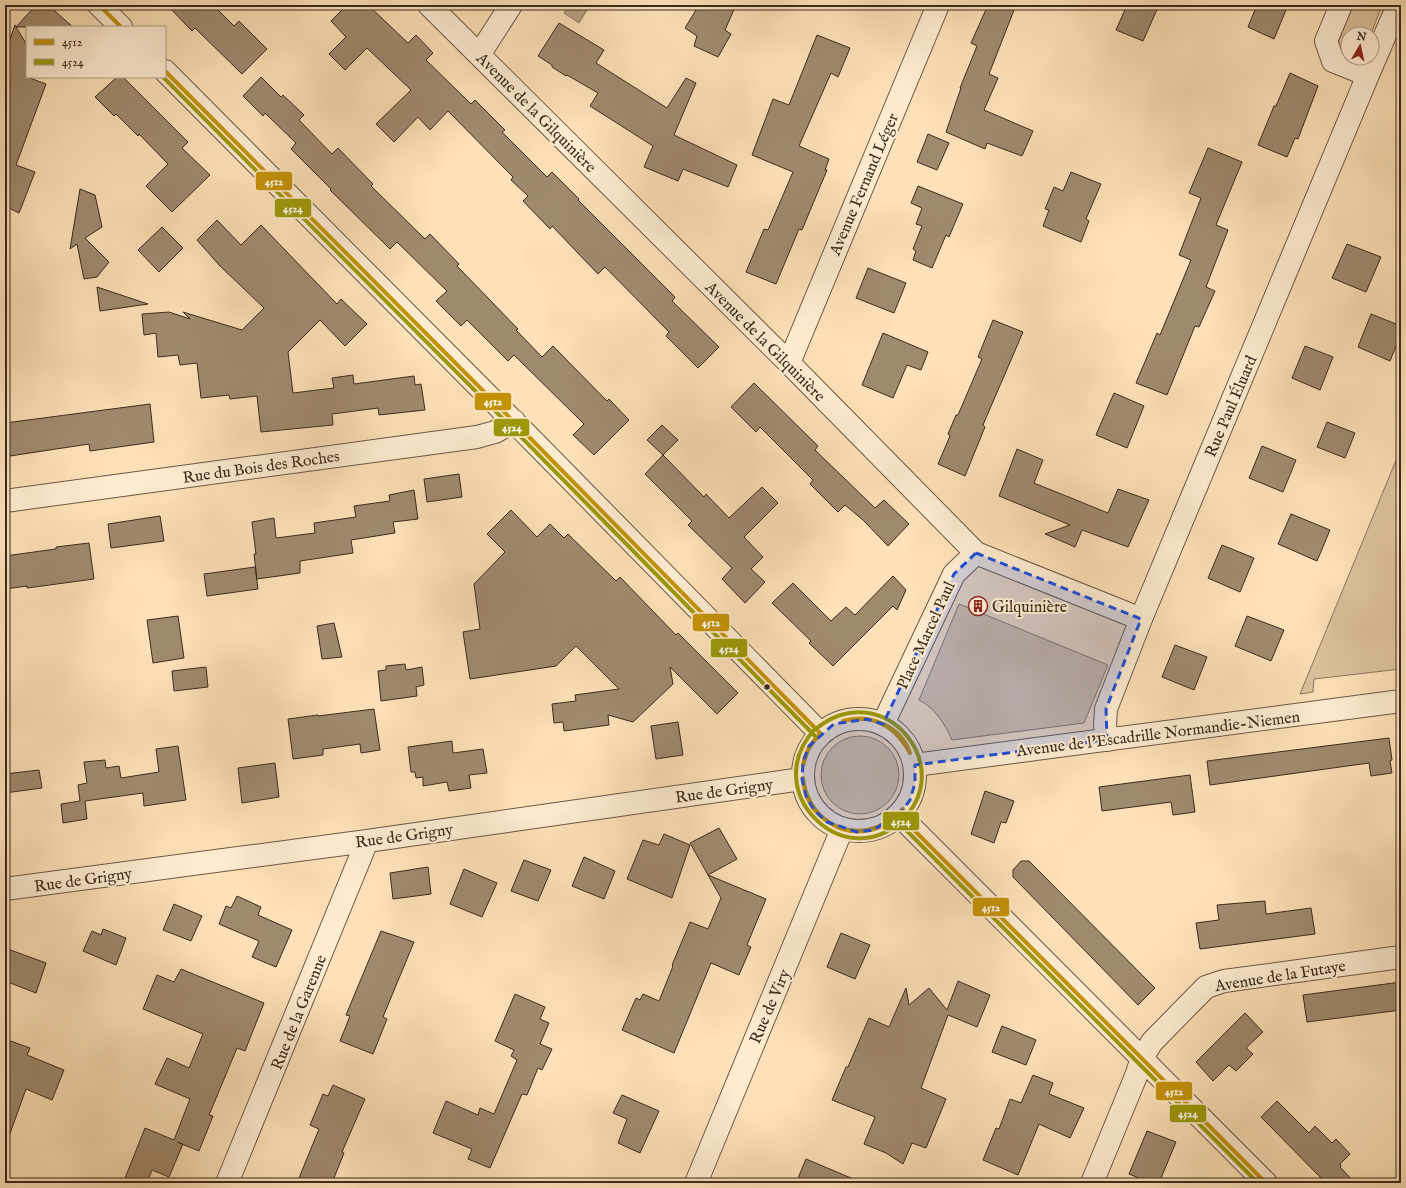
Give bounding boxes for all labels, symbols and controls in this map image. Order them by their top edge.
legend [26,26,166,78]
north arrow [1340,26,1380,66]
text: N [1355,29,1368,45]
text: 4512 [62,35,83,50]
street label: Avenue de la Gilquinière [471,48,600,178]
text: 4524 [62,55,84,70]
street label: Avenue Fernand Léger [825,111,904,260]
line badge: 4512 [255,171,293,191]
text: 4512 [264,175,284,189]
line badge: 4524 [274,198,312,218]
text: 4524 [282,202,304,216]
street label: Avenue de la Gilquinière [700,277,829,407]
street label: Rue Paul Éluard [1200,352,1262,461]
line badge: 4512 [474,392,512,411]
text: 4512 [483,395,503,409]
line badge: 4524 [493,418,530,437]
text: 4524 [501,421,523,435]
street label: Rue du Bois des Roches [182,447,341,489]
street label: Place Marcel Paul [893,578,961,693]
building icon: Gilquinière [967,595,989,617]
place label: Gilquinière [992,598,1067,618]
line badge: 4512 [692,613,730,632]
text: 4512 [701,616,721,630]
line badge: 4524 [710,638,748,658]
text: 4524 [718,642,740,656]
unlabelled marker [762,682,772,692]
street label: Avenue de l'Escadrille Normandie-Niemen [1014,708,1302,762]
street label: Rue de Grigny [674,775,775,809]
line badge: 4524 [882,811,920,831]
text: 4524 [890,815,912,829]
street label: Rue de Grigny [354,820,455,854]
street label: Rue de Grigny [33,864,134,898]
line badge: 4512 [972,897,1010,917]
text: 4512 [981,901,1001,915]
street label: Rue de la Garenne [268,952,332,1073]
street label: Avenue de la Futaye [1212,957,1347,997]
street label: Rue de Viry [746,966,796,1047]
line badge: 4512 [1155,1081,1193,1101]
text: 4512 [1164,1085,1184,1099]
line badge: 4524 [1169,1104,1207,1123]
text: 4524 [1177,1107,1199,1121]

